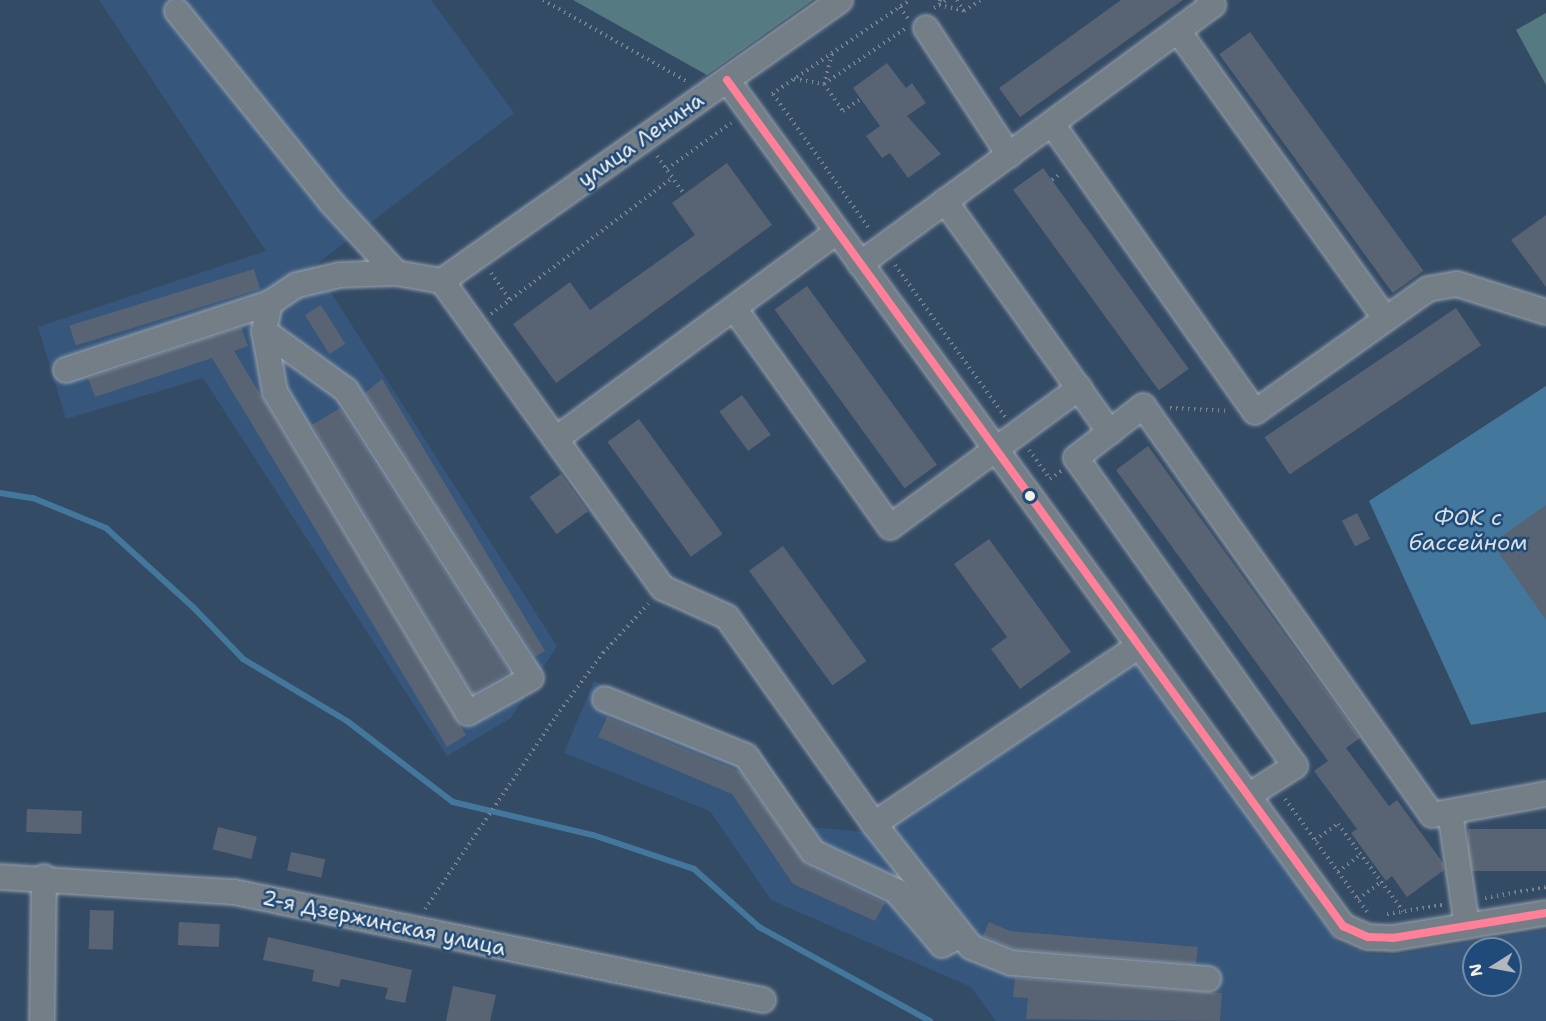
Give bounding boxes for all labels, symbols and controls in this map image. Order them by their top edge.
street label: улица Ленина [573,87,709,193]
unlabelled marker [1024,490,1036,502]
water label: ФОК с бассейном [1408,504,1528,556]
street label: 2-я Дзержинская улица [260,885,508,961]
north arrow [1462,937,1522,997]
text: N [1464,962,1487,978]

